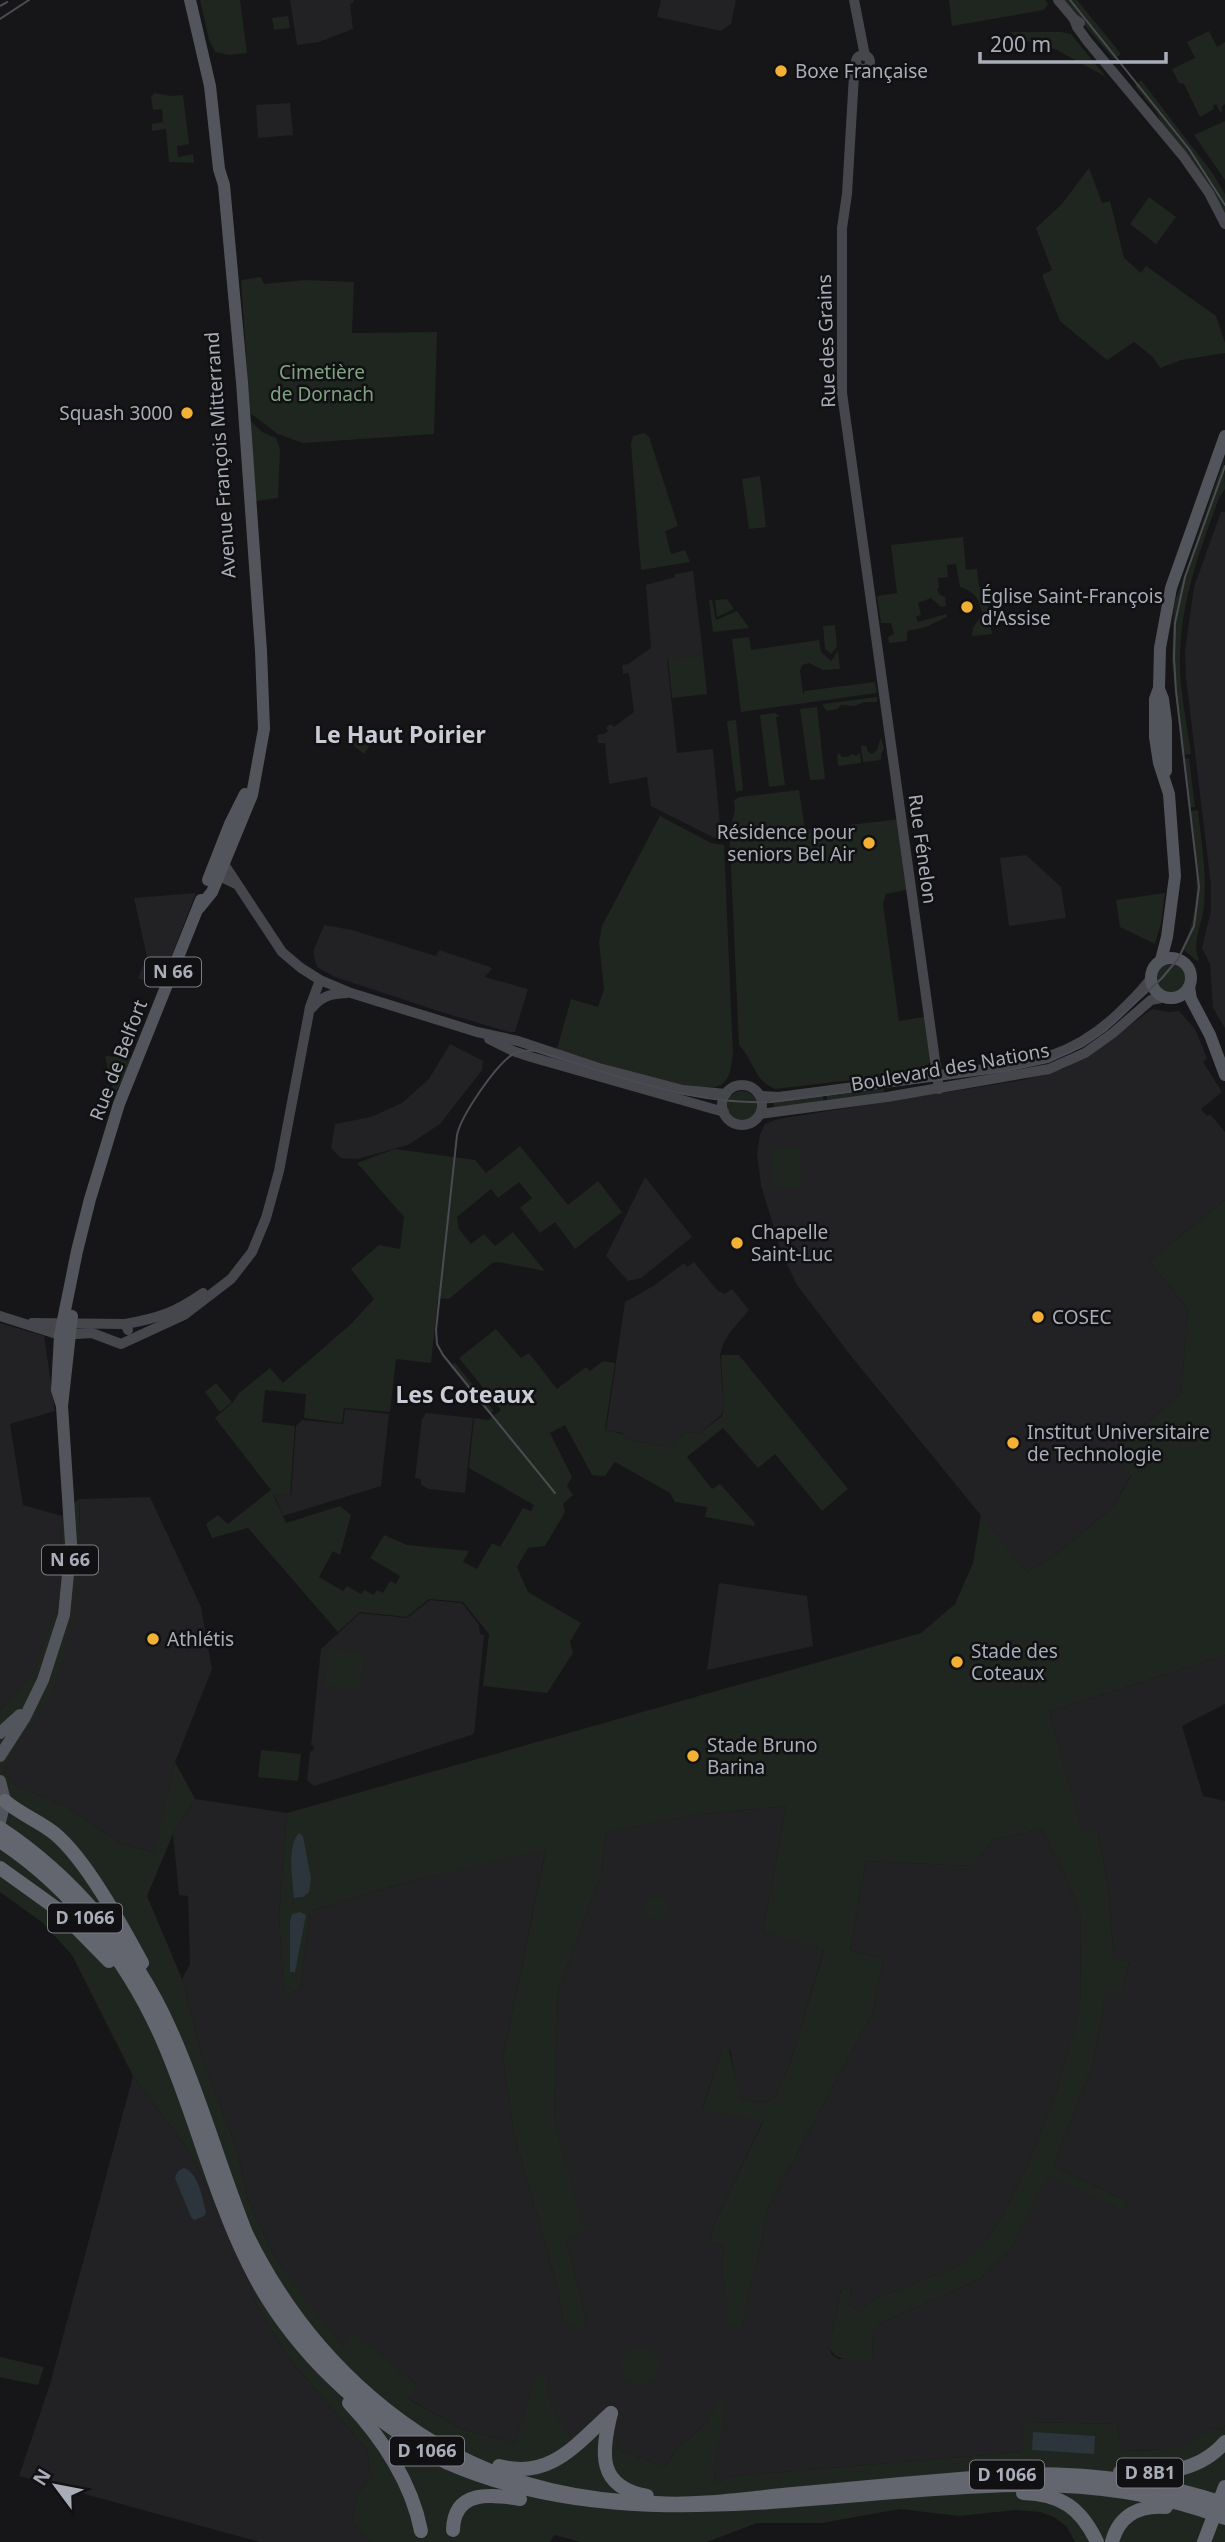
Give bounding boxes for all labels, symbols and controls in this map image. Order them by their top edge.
scale bar [980,21,1166,65]
text: 200 m [990,30,1051,58]
place label: Boxe Française [795,58,928,84]
marker: Boxe Française [773,63,789,79]
street label: Rue des Grains [811,274,841,408]
street label: Avenue François Mitterrand [198,331,242,579]
park label: Cimetière de Dornach [270,359,374,407]
place label: Squash 3000 [59,400,173,426]
marker: Squash 3000 [179,405,195,421]
place label: Église Saint-François d'Assise [981,583,1163,631]
marker: Église Saint-François d'Assise [959,599,975,615]
district label: Le Haut Poirier [314,718,486,750]
street label: Rue Fénelon [902,793,944,905]
place label: Résidence pour seniors Bel Air [717,819,855,867]
marker: Résidence pour seniors Bel Air [861,835,877,851]
road number: N 66 [145,958,201,987]
street label: Rue de Belfort [83,996,153,1124]
street label: Boulevard des Nations [849,1037,1051,1097]
place label: Chapelle Saint-Luc [751,1219,833,1267]
marker: Chapelle Saint-Luc [729,1235,745,1251]
place label: COSEC [1052,1304,1111,1330]
marker: COSEC [1030,1309,1046,1325]
district label: Les Coteaux [396,1378,535,1410]
place label: Institut Universitaire de Technologie [1027,1419,1210,1467]
marker: Institut Universitaire de Technologie [1005,1435,1021,1451]
road number: N 66 [42,1546,98,1574]
place label: Athlétis [167,1626,234,1652]
marker: Athlétis [145,1631,161,1647]
place label: Stade des Coteaux [971,1638,1058,1686]
marker: Stade des Coteaux [949,1654,965,1670]
place label: Stade Bruno Barina [707,1732,817,1780]
marker: Stade Bruno Barina [685,1748,701,1764]
road number: D 1066 [48,1904,122,1932]
road number: D 1066 [390,2437,464,2466]
north arrow [21,2451,91,2521]
road number: D 8B1 [1117,2458,1183,2488]
road number: D 1066 [970,2460,1044,2490]
text: N [26,2464,57,2490]

